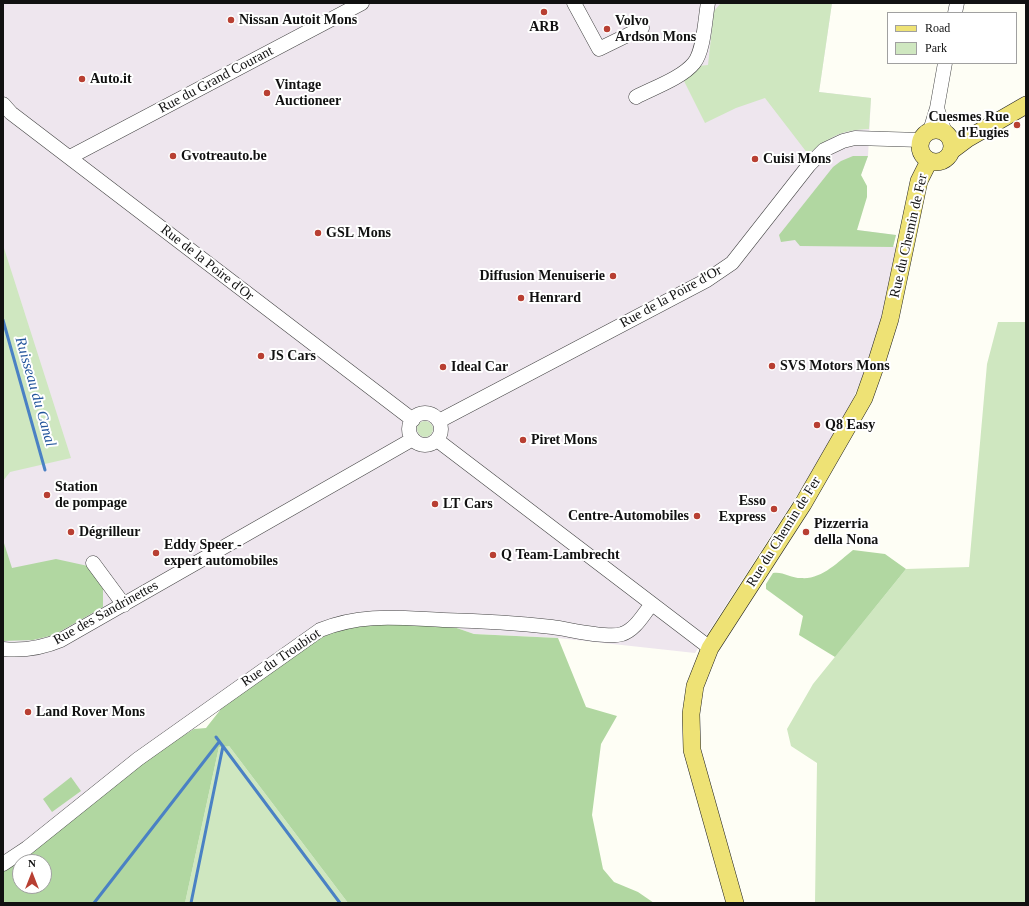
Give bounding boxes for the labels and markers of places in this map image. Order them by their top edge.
marker: ARB [539,7,549,17]
place label: Nissan Autoit Mons [239,12,357,28]
place label: Volvo Ardson Mons [615,13,696,46]
marker: Nissan Autoit Mons [226,15,236,25]
place label: ARB [529,19,559,35]
marker: Volvo Ardson Mons [602,24,612,34]
place label: Auto.it [90,71,132,87]
marker: Auto.it [77,74,87,84]
place label: Vintage Auctioneer [275,77,341,110]
marker: Vintage Auctioneer [262,88,272,98]
place label: Cuesmes Rue d'Eugies [929,109,1009,142]
marker: Cuesmes Rue d'Eugies [1012,120,1022,130]
place label: Gvotreauto.be [181,148,267,164]
marker: Gvotreauto.be [168,151,178,161]
place label: Cuisi Mons [763,151,831,167]
marker: Cuisi Mons [750,154,760,164]
place label: GSL Mons [326,225,391,241]
marker: GSL Mons [313,228,323,238]
place label: Diffusion Menuiserie [479,268,605,284]
marker: Diffusion Menuiserie [608,271,618,281]
place label: Henrard [529,290,581,306]
marker: Henrard [516,293,526,303]
place label: JS Cars [269,348,316,364]
marker: JS Cars [256,351,266,361]
place label: SVS Motors Mons [780,358,890,374]
place label: Ideal Car [451,359,508,375]
marker: SVS Motors Mons [767,361,777,371]
marker: Ideal Car [438,362,448,372]
place label: Q8 Easy [825,417,875,433]
marker: Q8 Easy [812,420,822,430]
place label: Piret Mons [531,432,597,448]
marker: Piret Mons [518,435,528,445]
place label: Station de pompage [55,479,127,512]
marker: Station de pompage [42,490,52,500]
place label: Esso Express [719,493,766,526]
place label: LT Cars [443,496,493,512]
marker: LT Cars [430,499,440,509]
marker: Esso Express [769,504,779,514]
place label: Centre-Automobiles [568,508,689,524]
marker: Centre-Automobiles [692,511,702,521]
place label: Pizzerria della Nona [814,516,878,548]
place label: Dégrilleur [79,524,140,540]
marker: Dégrilleur [66,527,76,537]
marker: Pizzerria della Nona [801,527,811,537]
place label: Eddy Speer - expert automobiles [164,537,278,570]
place label: Q Team-Lambrecht [501,547,620,563]
marker: Eddy Speer - expert automobiles [151,548,161,558]
marker: Q Team-Lambrecht [488,550,498,560]
place label: Land Rover Mons [36,704,145,720]
marker: Land Rover Mons [23,707,33,717]

